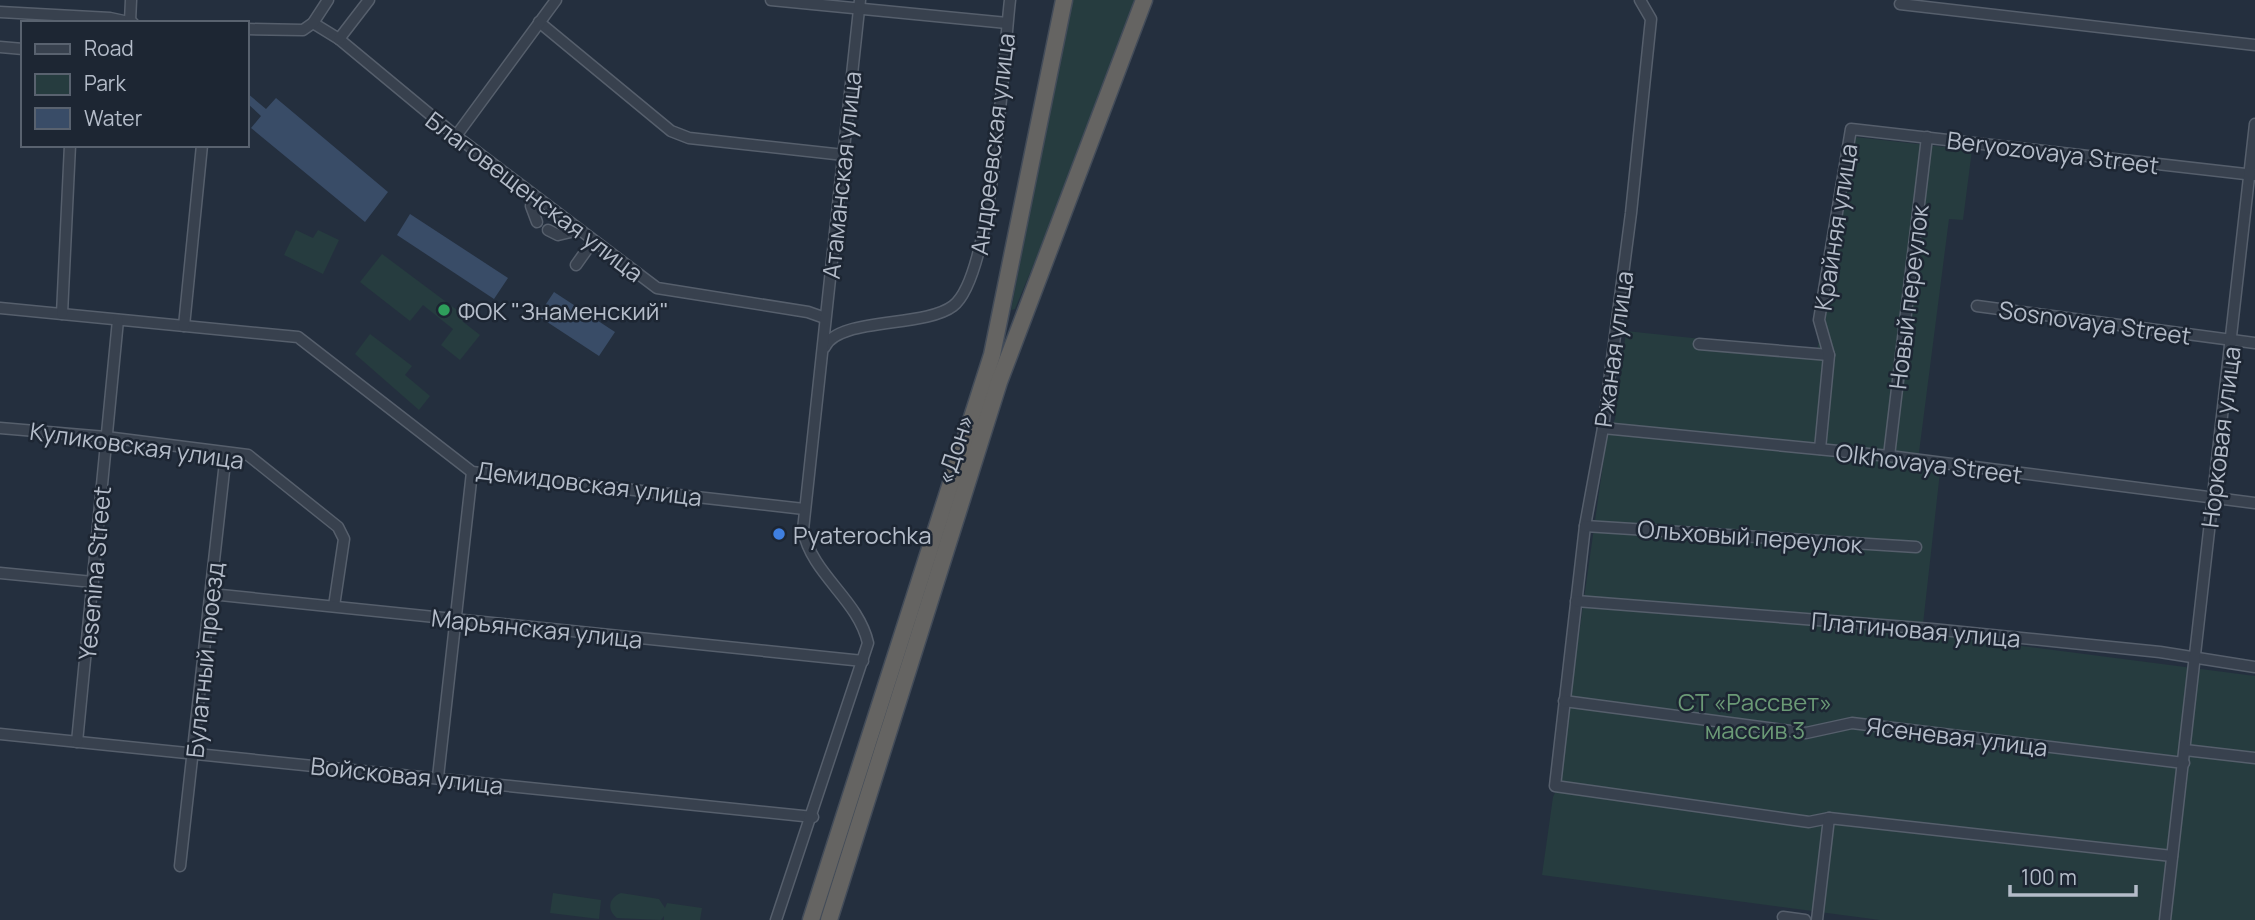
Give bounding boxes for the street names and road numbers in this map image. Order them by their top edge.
street label: Андреевская улица [962,31,1022,257]
street label: Атаманская улица [814,69,868,281]
street label: Благовещенская улица [419,103,651,289]
street label: Beryozovaya Street [1945,123,2161,181]
street label: Крайняя улица [1806,141,1864,313]
street label: Новый переулок [1880,202,1936,391]
street label: Ржаная улица [1586,269,1640,429]
street label: Sosnovaya Street [1997,292,2193,352]
street label: Норковая улица [2192,344,2248,530]
street label: «Дон» [927,410,981,488]
street label: Куликовская улица [28,414,246,476]
street label: Olkhovaya Street [1834,435,2024,491]
street label: Демидовская улица [474,453,704,513]
street label: Yesenina Street [70,485,118,661]
street label: Ольховый переулок [1636,512,1865,560]
street label: Булатный проезд [177,560,231,760]
street label: Марьянская улица [430,600,644,656]
street label: Платиновая улица [1810,603,2022,655]
street label: Ясеневая улица [1864,708,2050,764]
street label: Войсковая улица [309,748,505,802]

